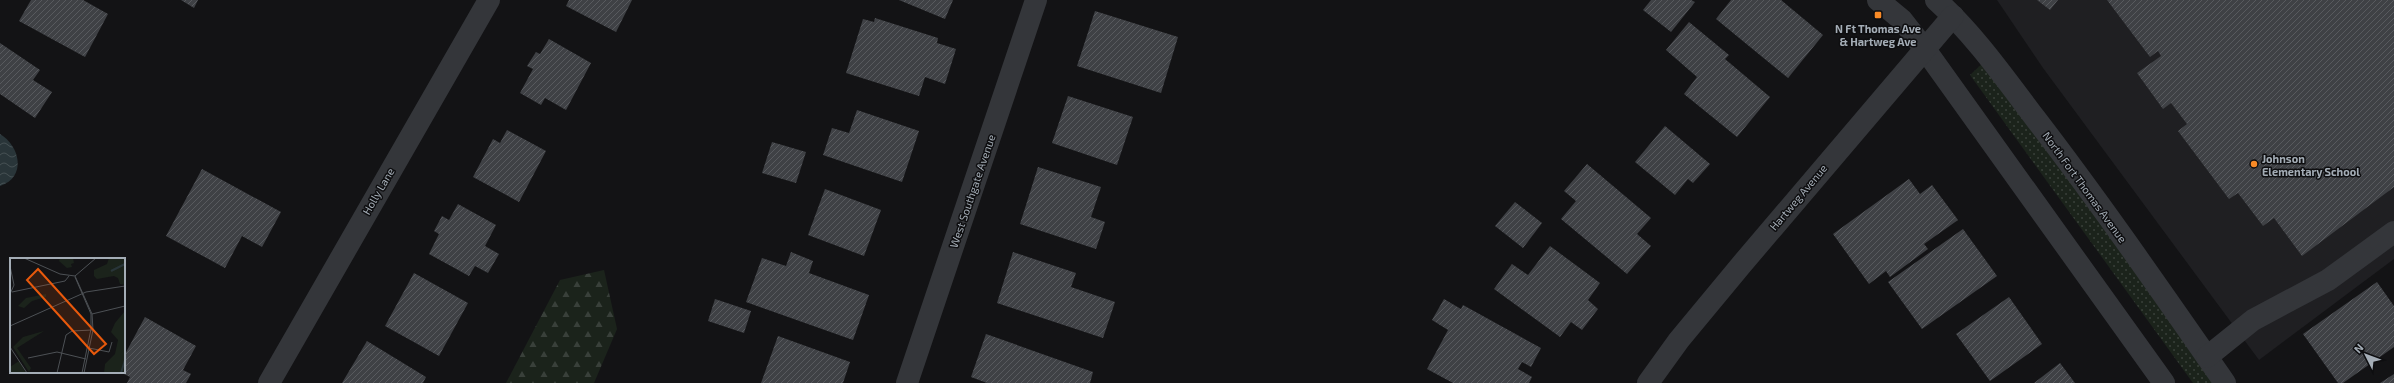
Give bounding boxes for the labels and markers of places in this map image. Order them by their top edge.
marker: N Ft Thomas Ave & Hartweg Ave [1873,10,1883,20]
place label: N Ft Thomas Ave & Hartweg Ave [1835,22,1921,48]
place label: Johnson Elementary School [2262,152,2360,179]
marker: Johnson Elementary School [2249,159,2259,169]

